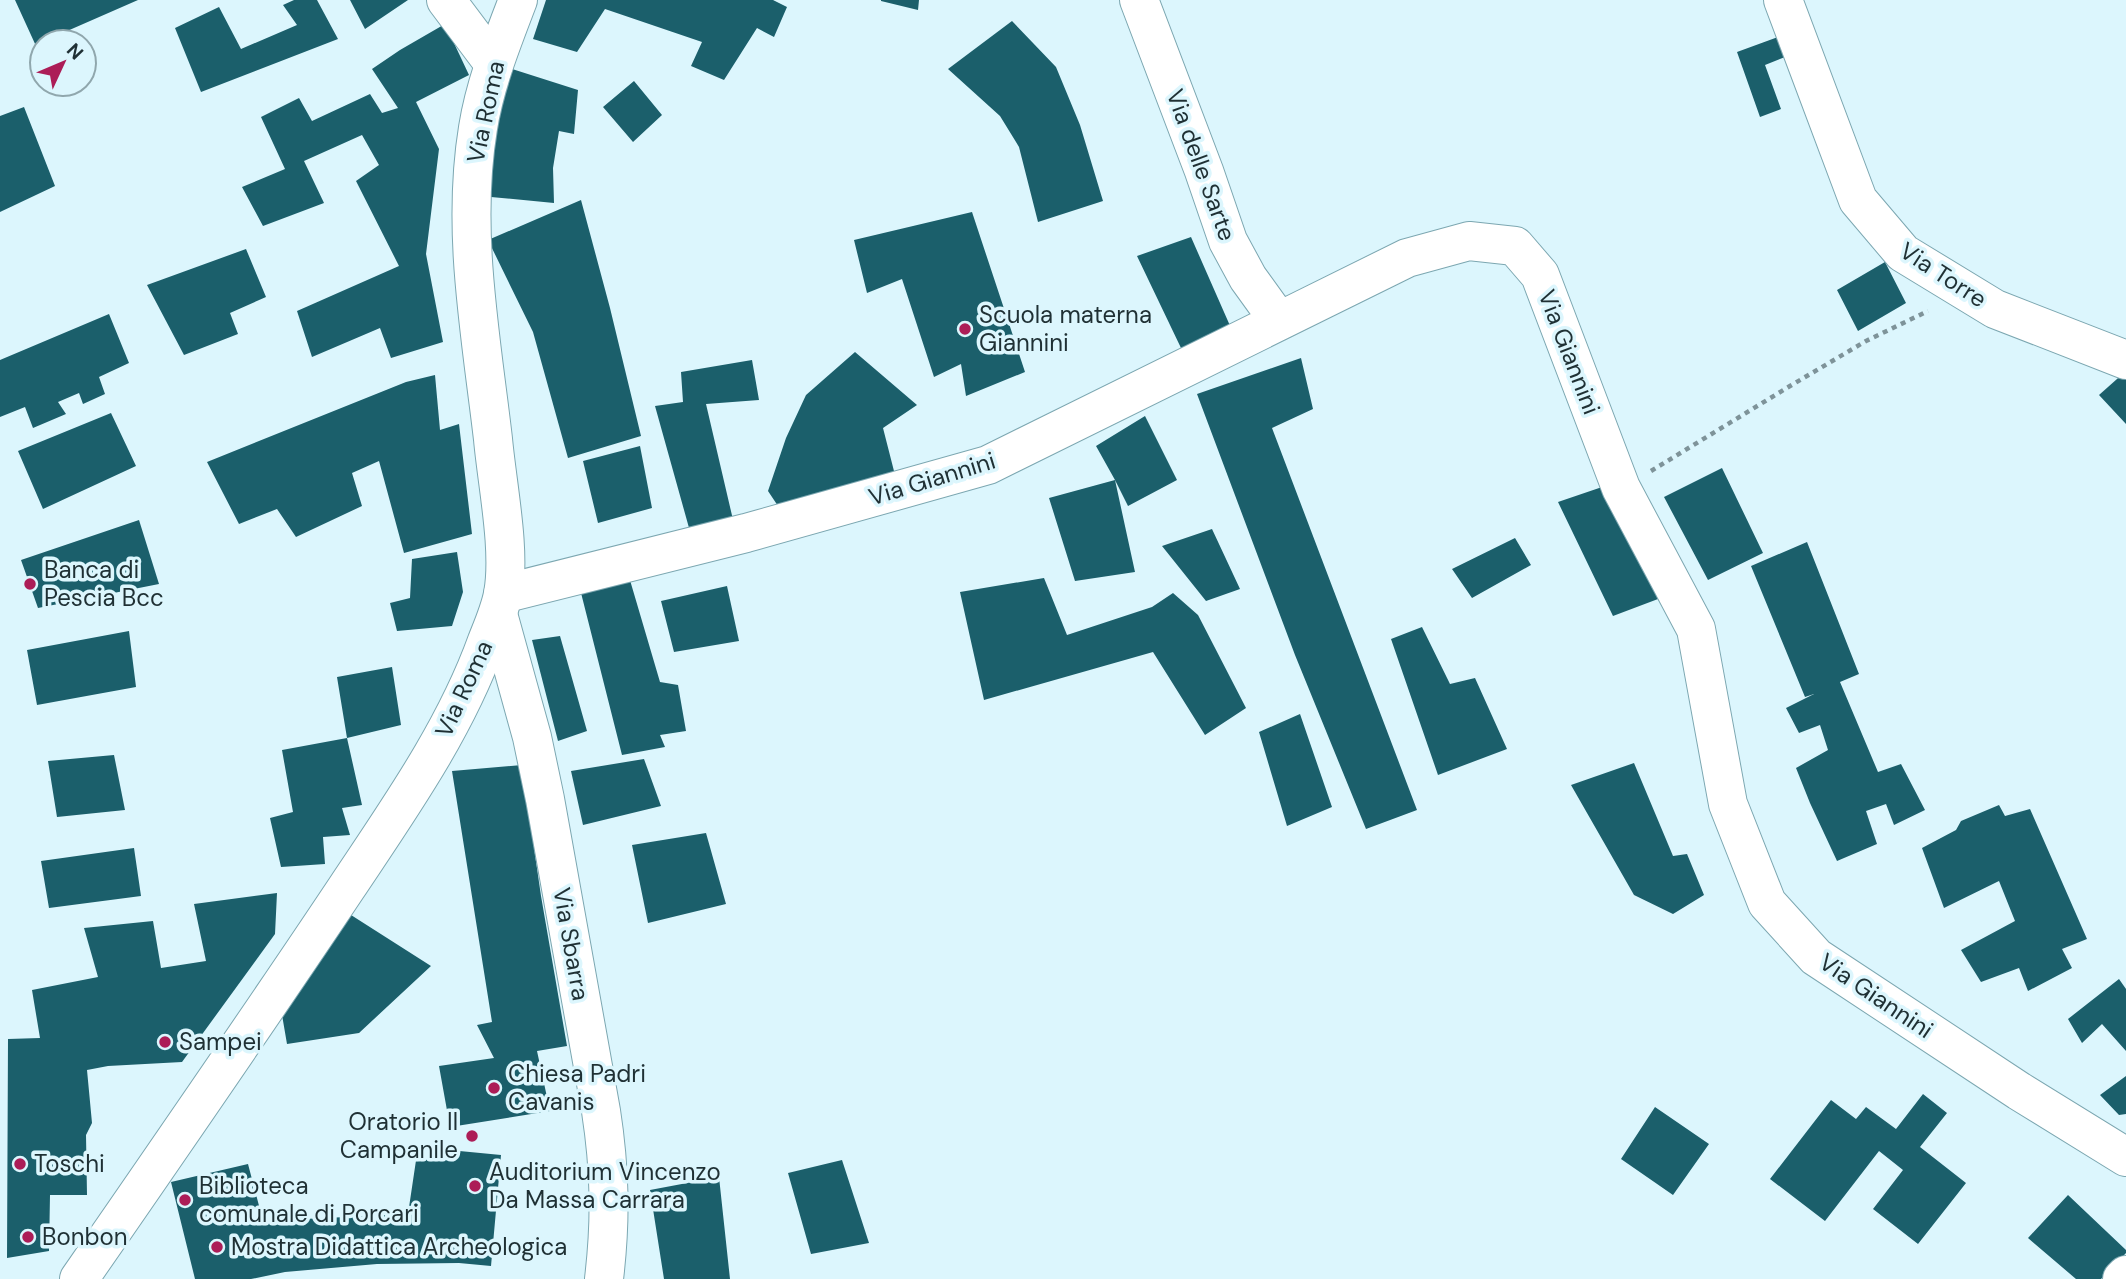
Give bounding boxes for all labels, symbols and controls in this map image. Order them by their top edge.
north arrow [28,28,98,98]
text: N [61,38,89,65]
street label: Via Roma [460,58,511,166]
street label: Via delle Sarte [1160,85,1243,245]
street label: Via Torre [1894,235,1993,314]
street label: Via Giannini [1532,285,1607,419]
place label: Scuola materna Giannini [979,299,1152,358]
marker: Scuola materna Giannini [957,321,973,337]
street label: Via Giannini [865,445,999,513]
place label: Banca di Pescia Bcc [44,554,164,613]
marker: Banca di Pescia Bcc [22,576,38,592]
street label: Via Roma [428,635,499,742]
street label: Via Sbarra [546,885,597,1003]
street label: Via Giannini [1813,946,1939,1045]
place label: Sampei [179,1026,262,1057]
marker: Sampei [157,1034,173,1050]
place label: Chiesa Padri Cavanis [508,1058,646,1117]
marker: Chiesa Padri Cavanis [486,1080,502,1096]
place label: Oratorio Il Campanile [340,1106,458,1165]
marker: Oratorio Il Campanile [464,1128,480,1144]
place label: Toschi [34,1148,105,1179]
marker: Toschi [12,1156,28,1172]
place label: Auditorium Vincenzo Da Massa Carrara [489,1156,721,1215]
place label: Biblioteca comunale di Porcari [199,1170,419,1229]
marker: Auditorium Vincenzo Da Massa Carrara [467,1178,483,1194]
marker: Biblioteca comunale di Porcari [177,1192,193,1208]
place label: Bonbon [42,1221,128,1252]
marker: Bonbon [20,1229,36,1245]
place label: Mostra Didattica Archeologica [231,1231,567,1262]
marker: Mostra Didattica Archeologica [209,1239,225,1255]

